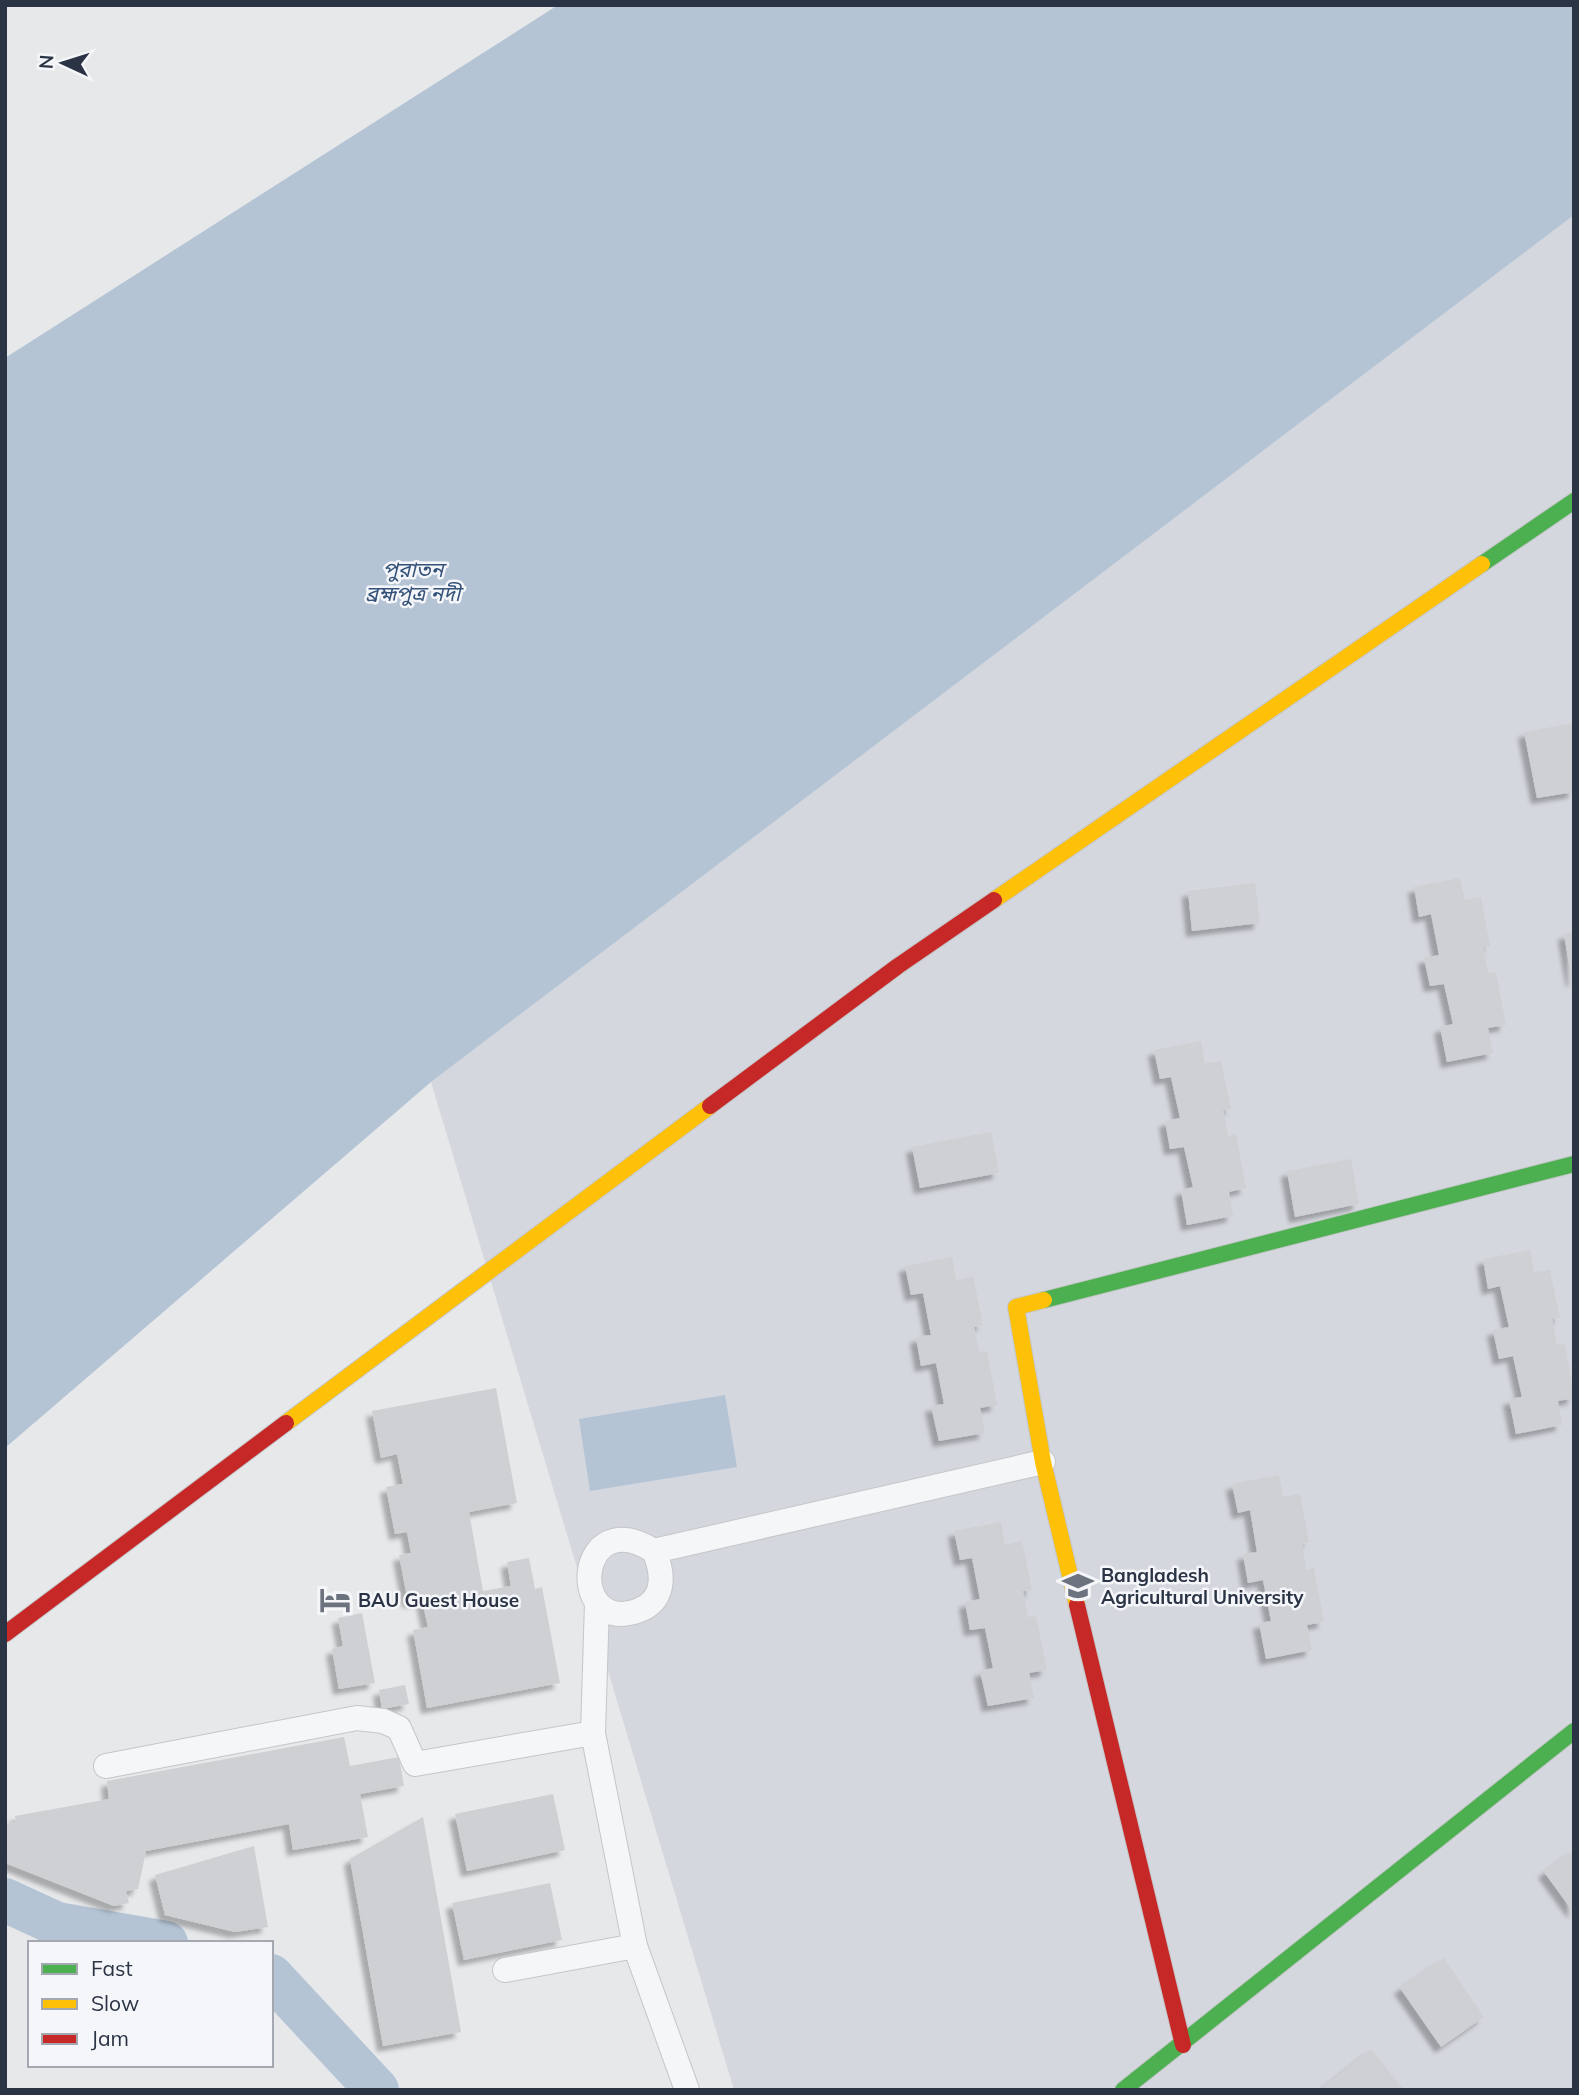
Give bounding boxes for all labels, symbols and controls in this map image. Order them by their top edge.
north arrow [28,28,98,98]
text: N [34,54,59,70]
water label: পুরাতন ব্রহ্মপুত্র নদী [366,556,465,606]
place label: Bangladesh Agricultural University [1101,1563,1304,1609]
school or university icon: Bangladesh Agricultural University [1061,1569,1095,1603]
hotel icon: BAU Guest House [318,1583,352,1617]
place label: BAU Guest House [358,1588,519,1612]
legend [28,1941,273,2067]
text: Fast [91,1955,133,1981]
text: Slow [91,1990,139,2016]
text: Jam [91,2025,129,2051]

